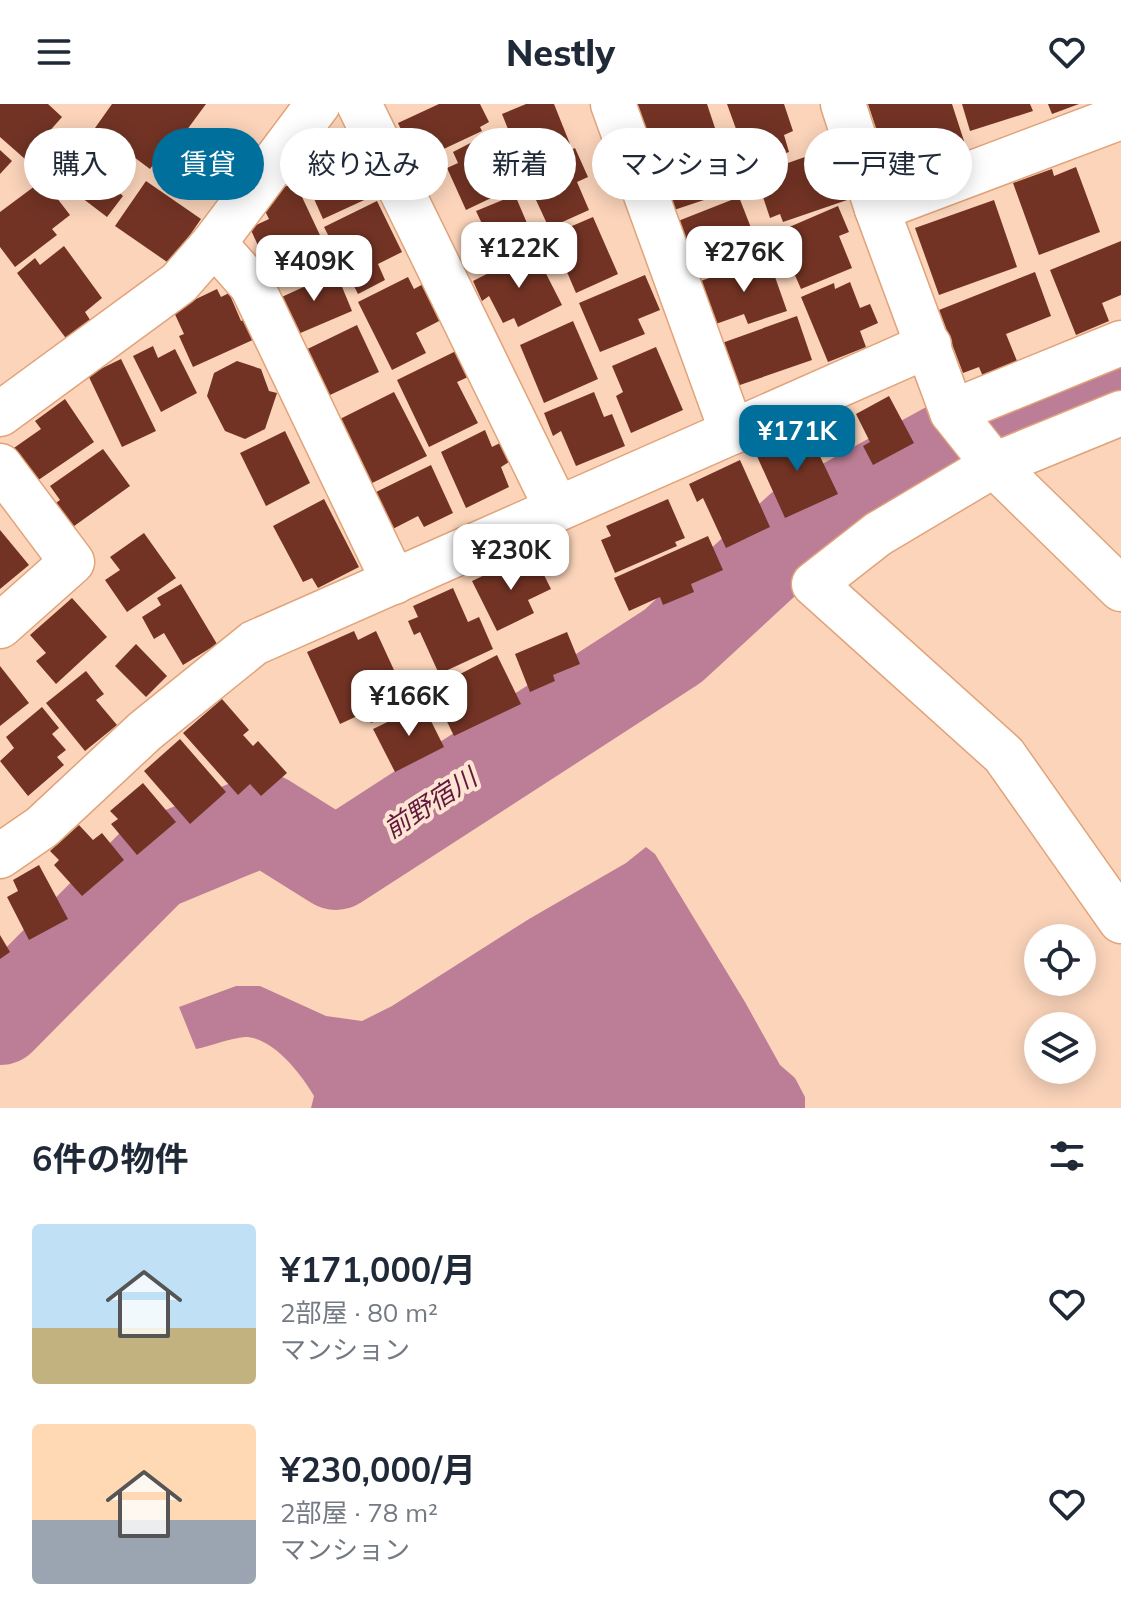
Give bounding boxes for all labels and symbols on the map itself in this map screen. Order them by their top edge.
pin: ¥122K [463,222,575,290]
pin: ¥276K [688,226,800,294]
pin: ¥409K [258,235,370,303]
pin: ¥171K [741,405,853,473]
pin: ¥230K [455,524,567,592]
pin: ¥166K [353,670,465,738]
water label: 前野宿川 [377,759,485,845]

